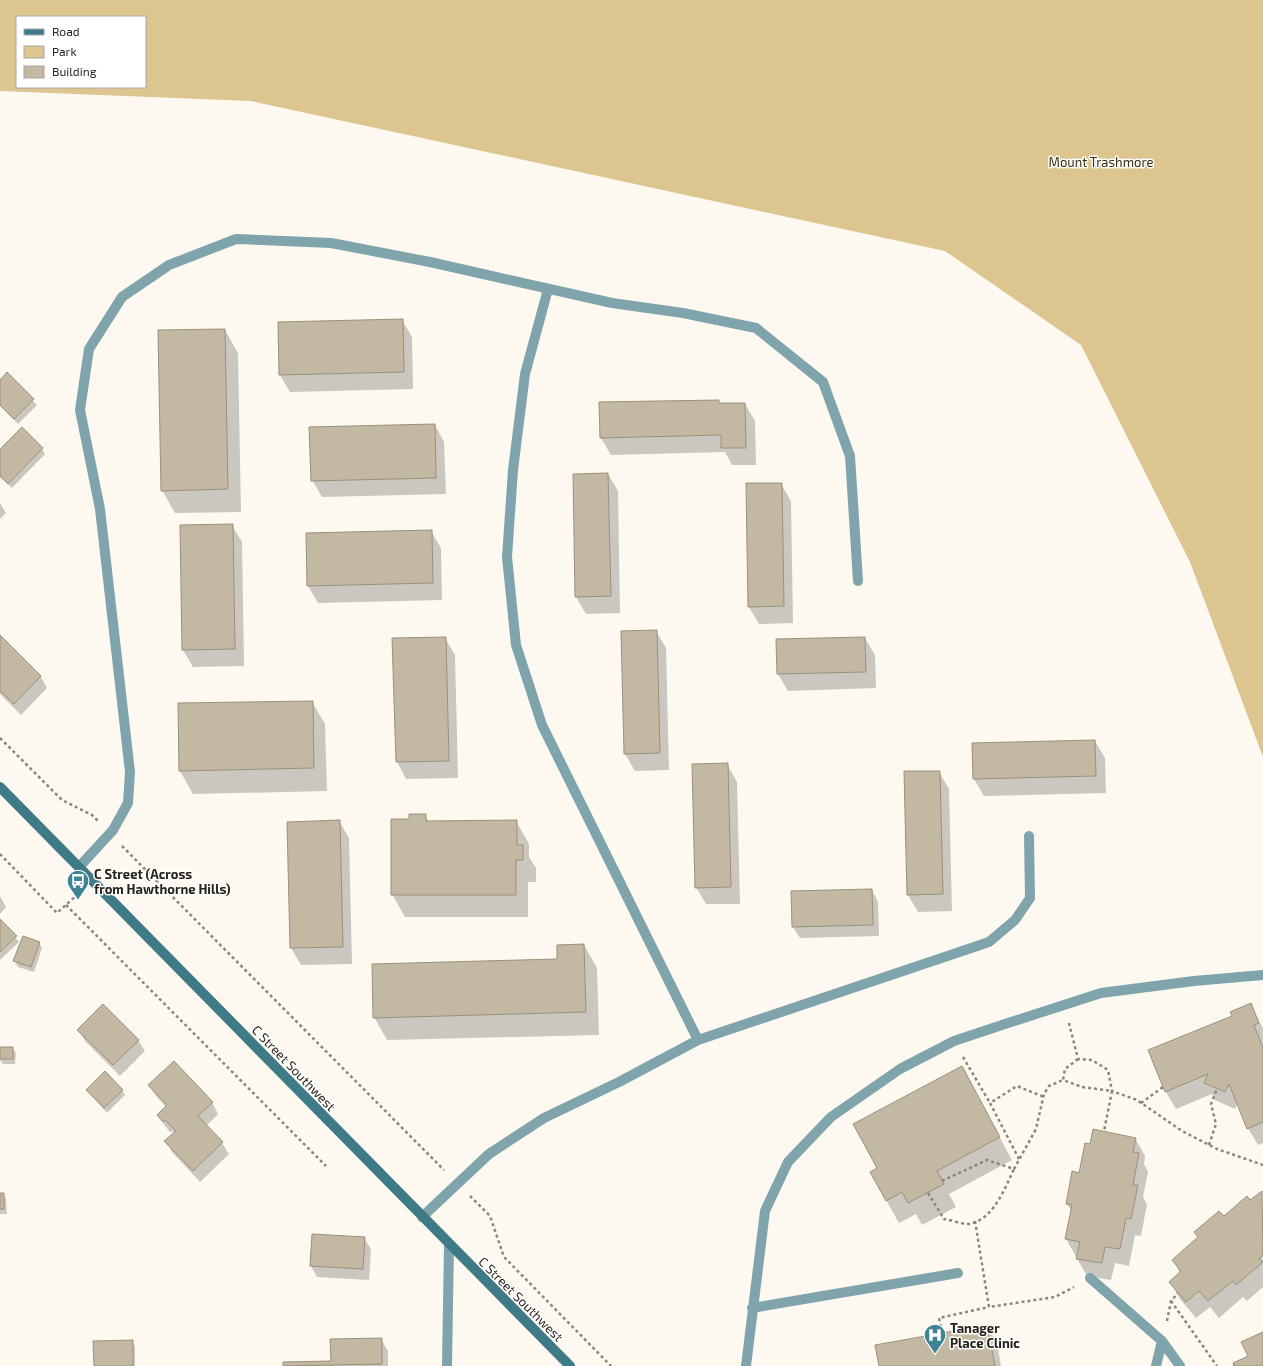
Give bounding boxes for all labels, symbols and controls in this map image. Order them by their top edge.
legend [16,16,146,88]
text: Road [52,24,80,38]
text: Park [52,44,77,58]
text: Building [52,64,97,78]
park label: Mount Trashmore [1049,154,1153,170]
place label: C Street (Across from Hawthorne Hills) [94,866,231,897]
bus stop icon: C Street (Across from Hawthorne Hills) [65,868,91,901]
street label: C Street Southwest [249,1022,339,1114]
street label: C Street Southwest [475,1253,567,1345]
place label: Tanager Place Clinic [950,1320,1020,1351]
hospital icon: Tanager Place Clinic [922,1322,948,1355]

